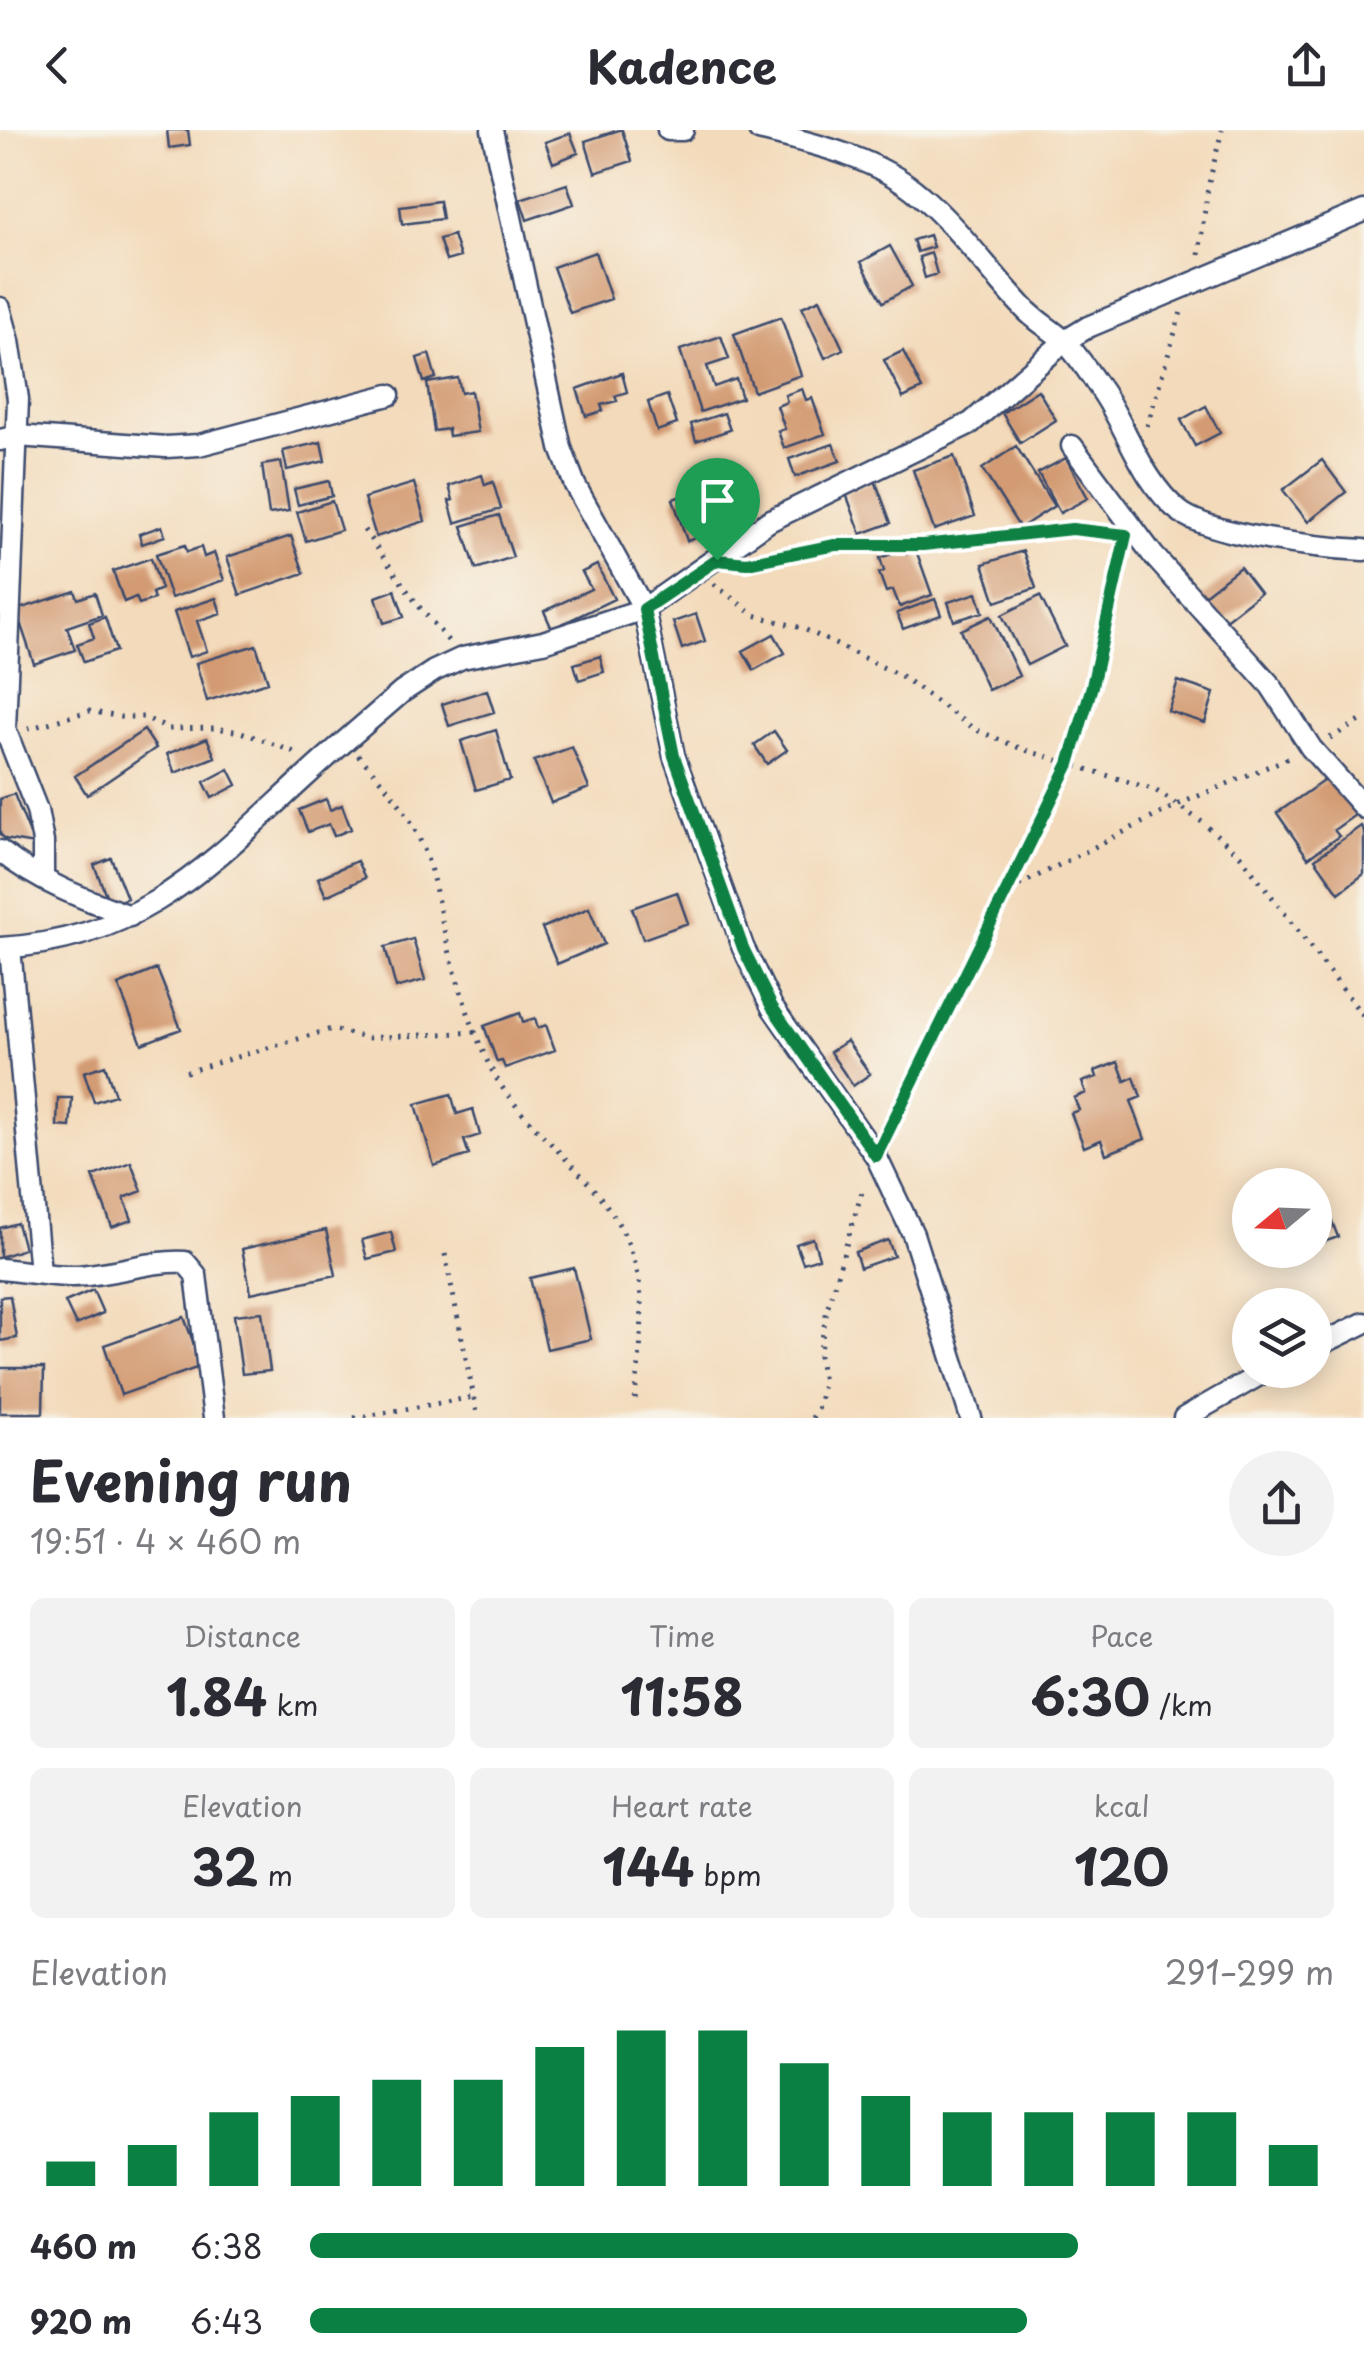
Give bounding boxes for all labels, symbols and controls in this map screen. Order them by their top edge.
text: Kadence [587,31,777,99]
icon: back [30,38,85,93]
icon: share [1279,38,1334,93]
pin [675,458,760,561]
icon: arrive [690,473,745,528]
north arrow [1232,1168,1332,1268]
map controls [1232,1168,1332,1388]
button: layers [1232,1288,1332,1388]
text: Evening run [30,1438,352,1521]
button: share [1229,1451,1334,1556]
text: 19:51 · 4 × 460 m [30,1517,301,1565]
text: Distance [184,1614,301,1657]
text: Time [649,1614,715,1657]
text: Pace [1090,1614,1153,1657]
text: 1.84 [166,1657,267,1733]
text: 11:58 [620,1657,744,1733]
text: 6:30 [1030,1657,1150,1733]
text: km [267,1683,319,1726]
text: /km [1150,1683,1213,1726]
text: Elevation [182,1784,303,1827]
text: Heart rate [611,1784,753,1827]
text: kcal [1094,1784,1150,1827]
text: 32 [192,1827,259,1903]
text: 144 [602,1827,695,1903]
text: 120 [1074,1827,1169,1903]
text: m [259,1853,293,1896]
text: bpm [695,1853,762,1896]
text: Elevation [30,1948,168,1996]
text: 291–299 m [1165,1948,1334,1996]
text: 460 m [30,2222,137,2270]
text: 6:38 [190,2222,263,2270]
text: 920 m [30,2297,132,2345]
text: 6:43 [190,2297,263,2345]

